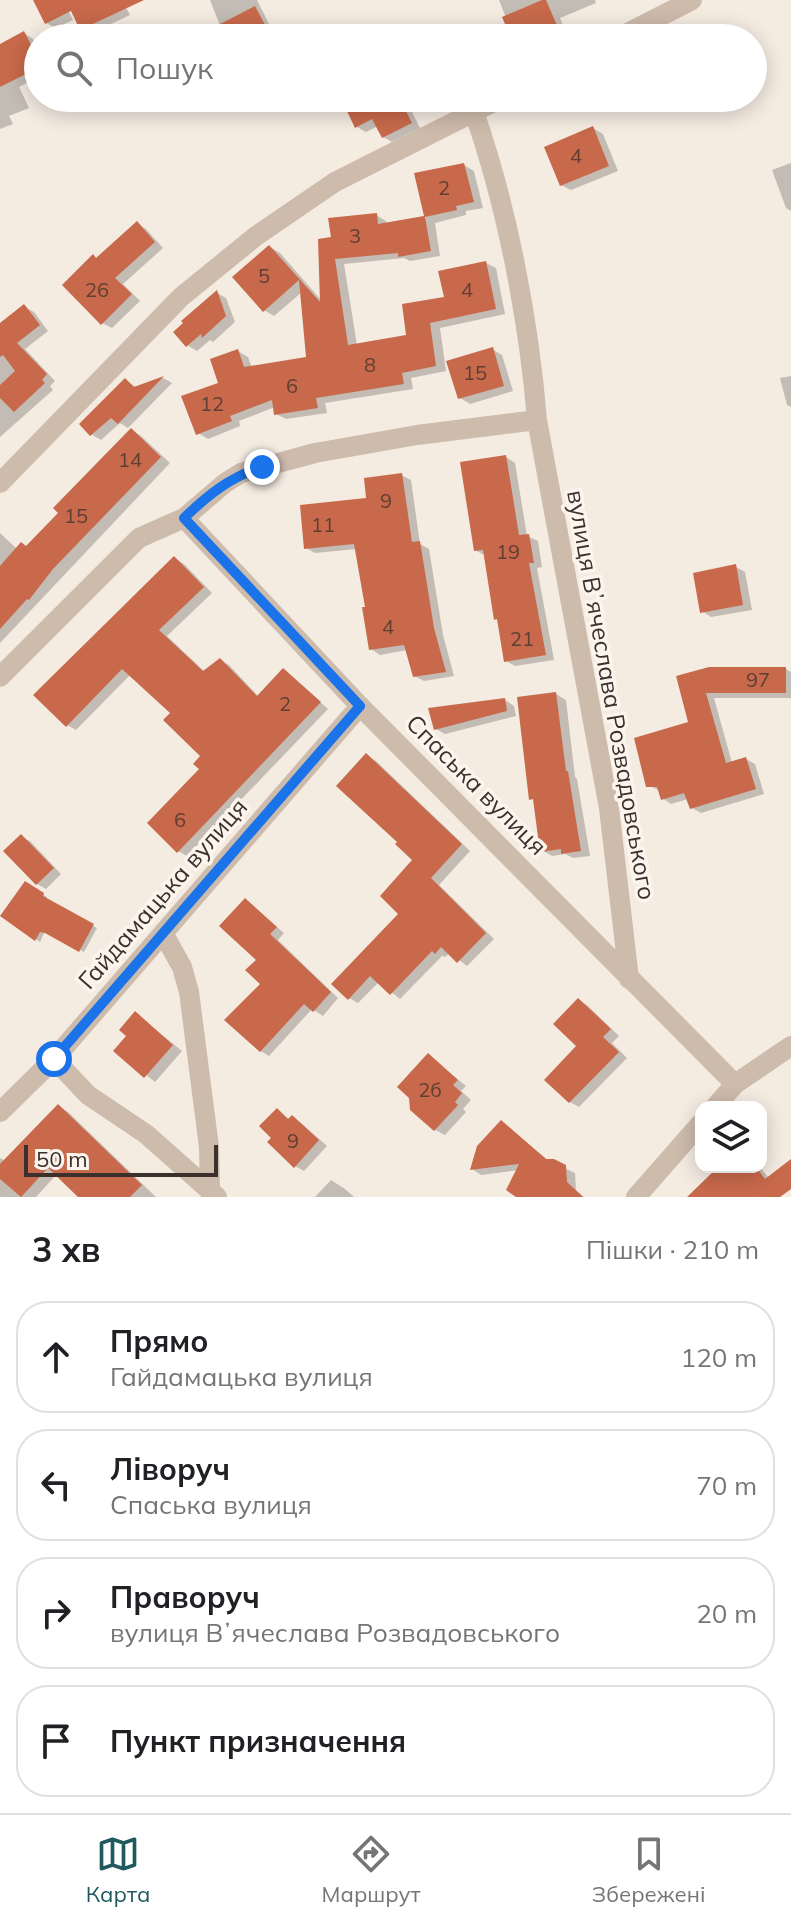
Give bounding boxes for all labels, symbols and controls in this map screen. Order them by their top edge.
search box [24,24,767,112]
icon: search [52,46,96,90]
text: Пошук [116,49,213,87]
house number: 4 [570,143,582,168]
house number: 2 [438,175,450,200]
house number: 3 [349,223,361,248]
house number: 5 [258,263,270,288]
house number: 26 [85,277,109,302]
house number: 4 [461,277,473,302]
house number: 8 [364,352,376,377]
house number: 15 [463,360,487,385]
house number: 6 [286,373,298,398]
house number: 12 [200,391,224,416]
house number: 14 [118,447,142,472]
route end [244,449,280,485]
house number: 9 [380,488,392,513]
street label: вулиця Вʼячеслава Розвадовського [561,488,663,902]
house number: 15 [64,503,88,528]
house number: 11 [311,512,335,537]
house number: 19 [496,539,520,564]
house number: 4 [382,614,394,639]
house number: 21 [510,626,534,651]
house number: 97 [746,667,770,692]
house number: 2 [279,691,291,716]
street label: Спаська вулиця [400,708,553,861]
street label: Гайдамацька вулиця [71,792,253,995]
house number: 6 [174,807,186,832]
route start [36,1041,72,1077]
house number: 2б [418,1077,442,1102]
map controls [695,1101,767,1173]
button: layers [695,1101,767,1173]
house number: 9 [287,1128,299,1153]
scale bar [24,1141,218,1177]
text: 50 m [36,1145,87,1173]
text: 3 хв [32,1228,101,1271]
text: Пішки · 210 m [586,1233,759,1266]
text: Прямо [110,1322,208,1360]
icon: ahead [34,1335,78,1379]
text: 120 m [681,1341,757,1374]
text: Гайдамацька вулиця [110,1360,373,1393]
text: Ліворуч [110,1450,230,1488]
icon: left [34,1463,78,1507]
text: 70 m [696,1469,757,1502]
text: Спаська вулиця [110,1488,312,1521]
text: Праворуч [110,1578,260,1616]
icon: right [34,1591,78,1635]
text: 20 m [696,1597,757,1630]
text: вулиця Вʼячеслава Розвадовського [110,1616,560,1649]
icon: arrive [34,1719,78,1763]
text: Пункт призначення [110,1722,406,1760]
tab: Карта [86,1832,150,1908]
tab: Маршрут [322,1832,421,1908]
tab: Збережені [592,1832,705,1908]

